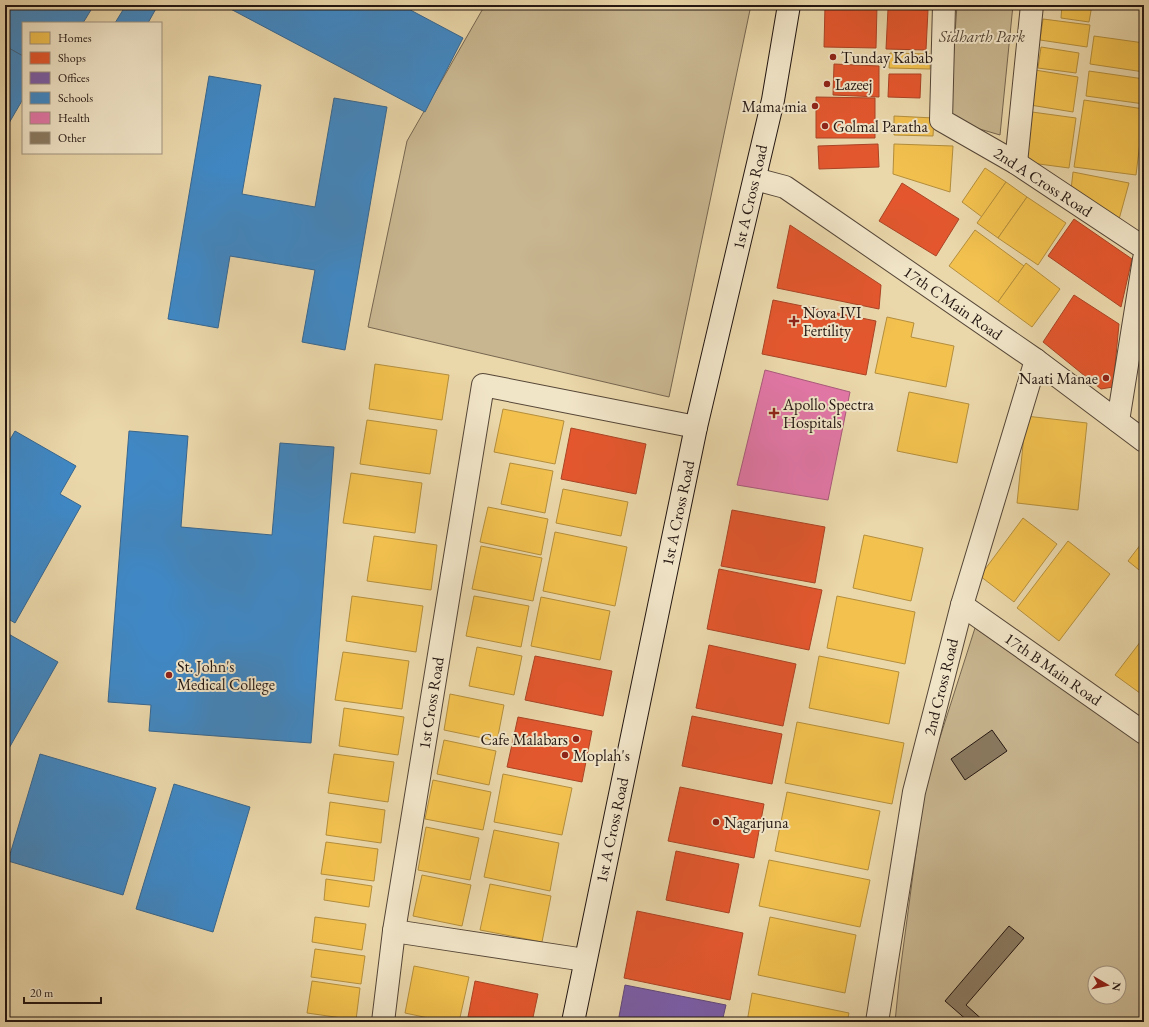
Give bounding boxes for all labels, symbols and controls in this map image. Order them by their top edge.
legend [22,22,162,154]
park label: Sidharth Park [938,26,1026,47]
text: Homes [58,30,92,46]
place label: Tunday Kabab [841,47,933,68]
text: Shops [58,50,86,66]
marker: Tunday Kabab [828,52,838,62]
text: Offices [58,70,90,86]
place label: Lazeej [835,74,872,95]
marker: Lazeej [822,79,832,89]
text: Schools [58,90,93,106]
place label: Mama mia [742,96,808,117]
marker: Mama mia [810,101,820,111]
text: Health [58,110,90,126]
place label: Golmal Paratha [833,116,928,137]
marker: Golmal Paratha [820,121,830,131]
text: Other [58,130,86,146]
street label: 1st A Cross Road [728,142,772,251]
street label: 2nd A Cross Road [990,142,1097,222]
street label: 17th C Main Road [899,261,1007,345]
place label: Nova IVI Fertility [803,302,862,341]
marker: Nova IVI Fertility [788,315,800,327]
place label: Naati Manae [1019,368,1098,389]
marker: Naati Manae [1101,373,1111,383]
place label: Apollo Spectra Hospitals [782,394,875,433]
marker: Apollo Spectra Hospitals [768,407,780,419]
street label: 1st A Cross Road [657,458,700,568]
street label: 17th B Main Road [1000,628,1106,711]
street label: 2nd Cross Road [919,636,963,738]
street label: 1st Cross Road [413,655,449,750]
place label: St. John's Medical College [177,656,275,695]
marker: St. John's Medical College [164,670,174,680]
place label: Cafe Malabars [481,729,568,750]
marker: Cafe Malabars [571,734,581,744]
place label: Moplah's [573,745,630,766]
marker: Moplah's [560,750,570,760]
street label: 1st A Cross Road [591,775,634,885]
place label: Nagarjuna [724,812,789,833]
marker: Nagarjuna [711,817,721,827]
north arrow [1087,965,1127,1005]
scale bar [24,979,101,1005]
text: N [1109,981,1124,992]
text: 20 m [30,985,54,1001]

